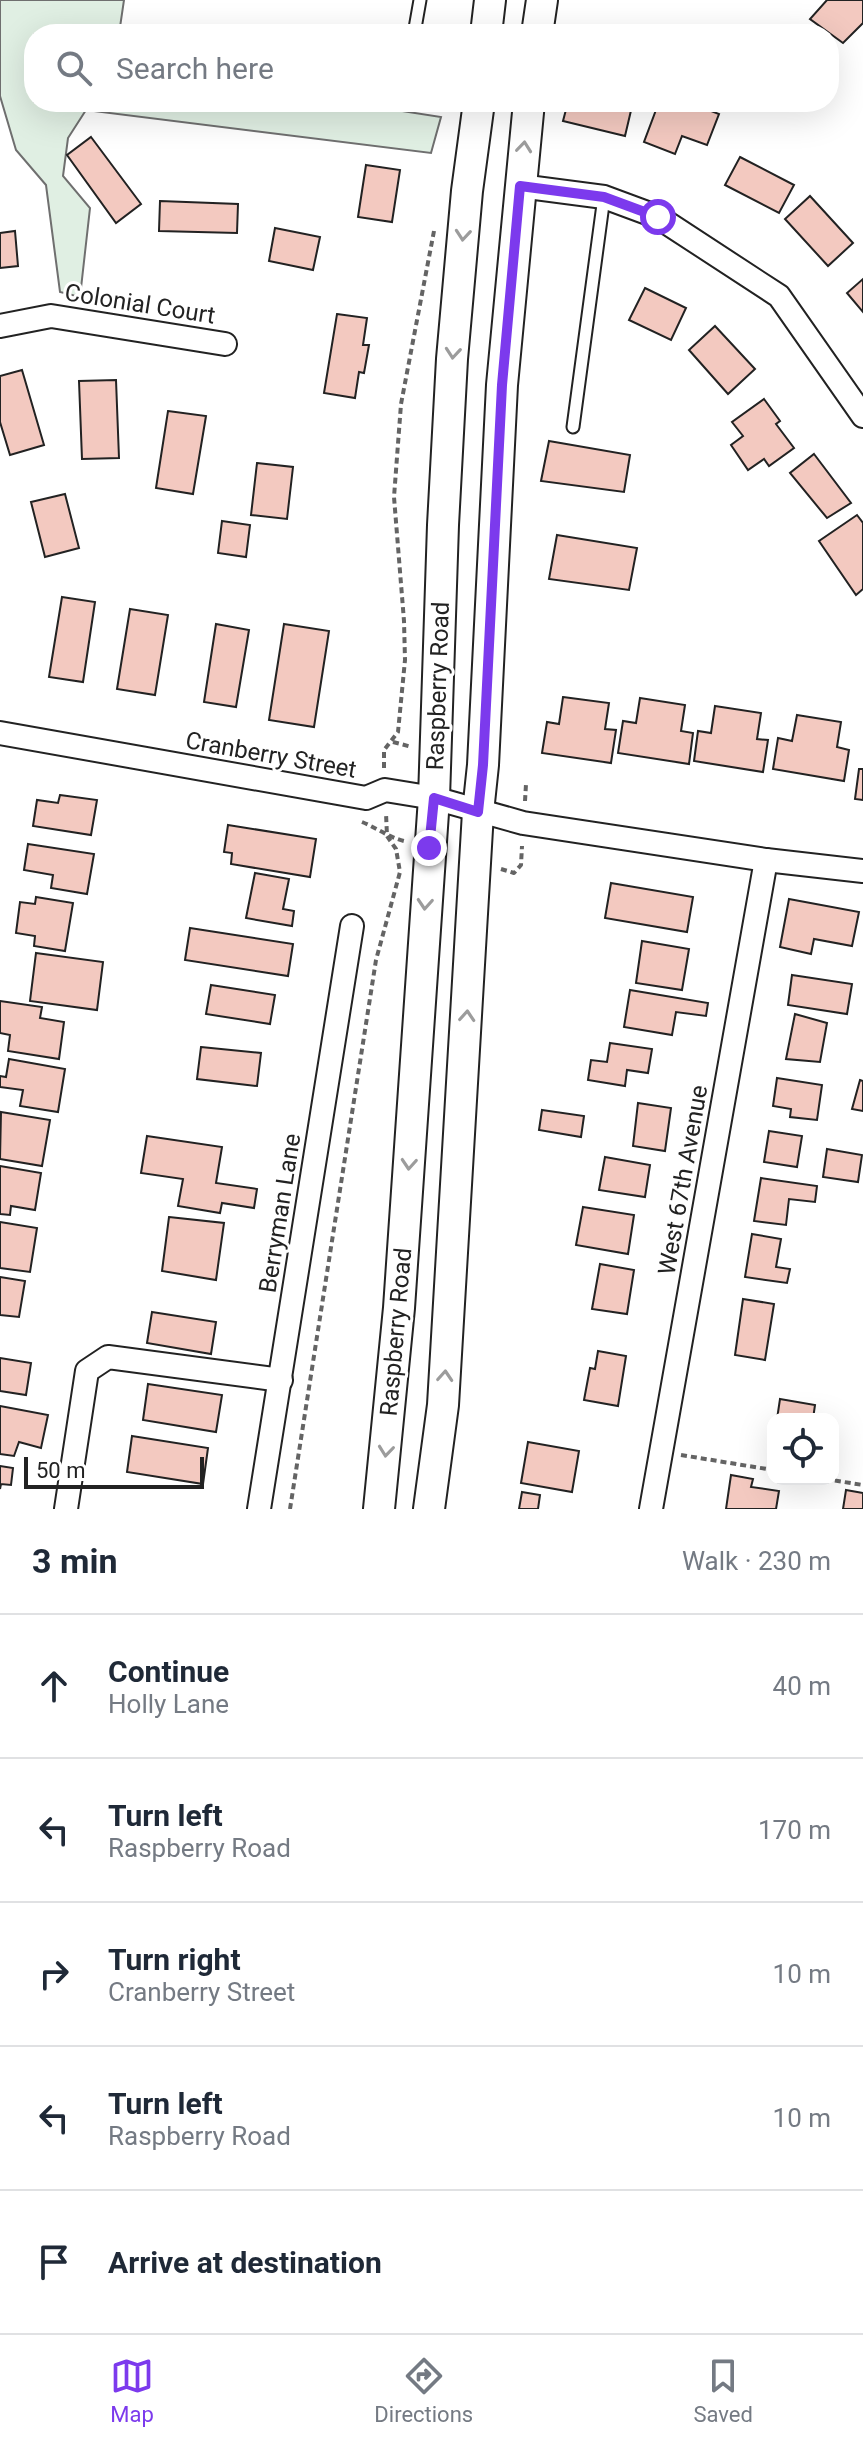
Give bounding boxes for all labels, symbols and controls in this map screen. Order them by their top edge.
search box [24,24,839,112]
icon: search [52,46,96,90]
text: Search here [116,51,274,86]
one-way arrow [515,140,532,153]
route start [640,199,676,235]
one-way arrow [455,229,472,242]
street label: Colonial Court [63,278,217,330]
one-way arrow [445,347,462,360]
street label: Raspberry Road [421,601,455,771]
street label: Cranberry Street [183,726,359,784]
route end [411,830,447,866]
one-way arrow [417,898,434,911]
one-way arrow [458,1009,475,1022]
street label: West 67th Avenue [653,1083,713,1277]
street label: Berryman Lane [254,1131,306,1295]
one-way arrow [401,1158,418,1171]
street label: Raspberry Road [375,1247,417,1417]
one-way arrow [436,1369,453,1382]
map controls [767,1413,839,1485]
button: locate [767,1413,839,1485]
one-way arrow [377,1445,394,1458]
scale bar [24,1453,204,1489]
text: 50 m [36,1458,85,1483]
text: 3 min [32,1541,117,1581]
text: Walk · 230 m [682,1546,831,1576]
text: Continue [108,1654,229,1689]
icon: ahead [32,1664,76,1708]
text: 40 m [773,1671,831,1701]
text: Holly Lane [108,1689,229,1719]
text: Turn left [108,1798,223,1833]
icon: left [32,1808,76,1852]
text: 170 m [758,1815,831,1845]
text: Raspberry Road [108,1833,291,1863]
text: Turn right [108,1942,241,1977]
icon: right [32,1952,76,1996]
text: 10 m [773,1959,831,1989]
text: Cranberry Street [108,1977,295,2007]
text: Turn left [108,2086,223,2121]
icon: left [32,2096,76,2140]
text: 10 m [773,2103,831,2133]
text: Raspberry Road [108,2121,291,2151]
icon: arrive [32,2240,76,2284]
text: Arrive at destination [108,2245,382,2280]
tab: Map [110,2354,154,2427]
tab: Directions [374,2354,473,2427]
tab: Saved [693,2354,753,2427]

